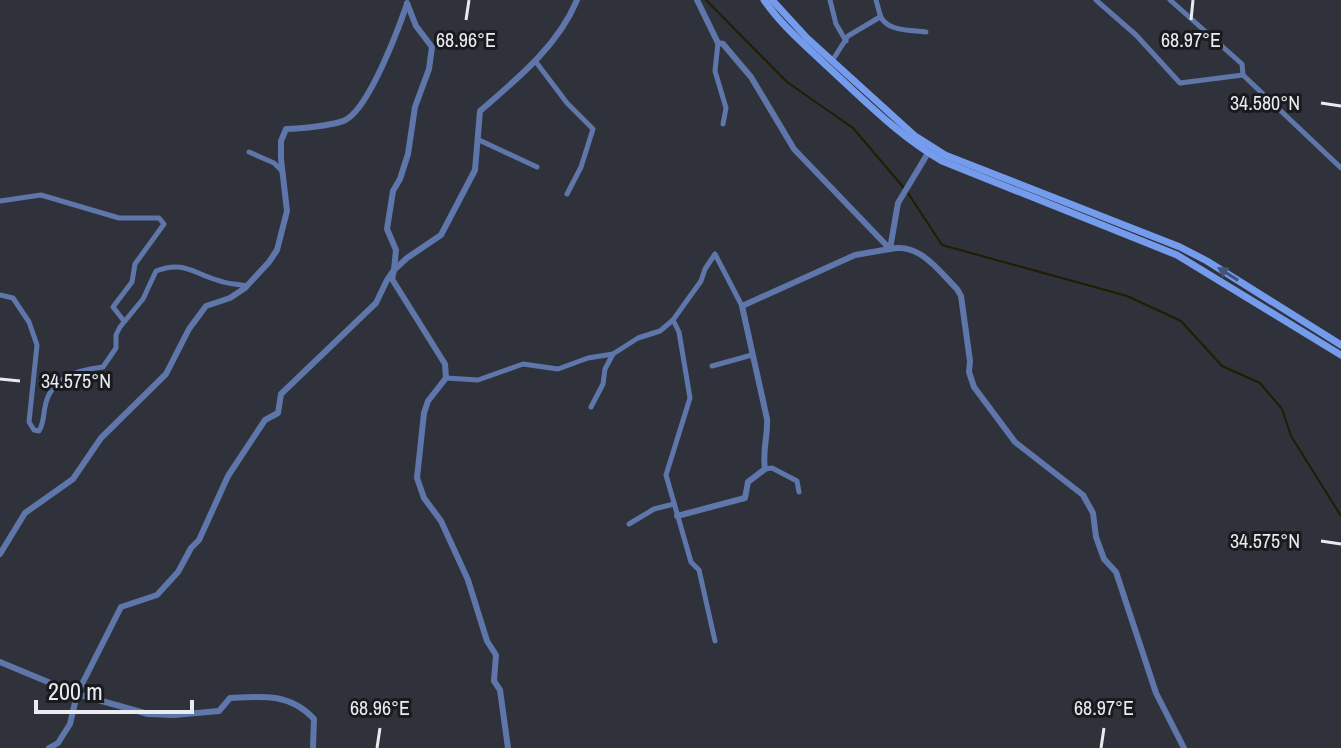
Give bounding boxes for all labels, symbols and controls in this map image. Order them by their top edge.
text: 68.96°E [436,26,496,53]
text: 68.97°E [1161,26,1221,53]
text: 34.580°N [1230,89,1300,116]
one-way arrow [1217,267,1239,281]
text: 34.575°N [41,367,111,394]
text: 34.575°N [1230,527,1300,554]
scale bar [36,664,192,714]
text: 200 m [48,675,103,707]
text: 68.96°E [350,694,410,721]
text: 68.97°E [1074,694,1134,721]

